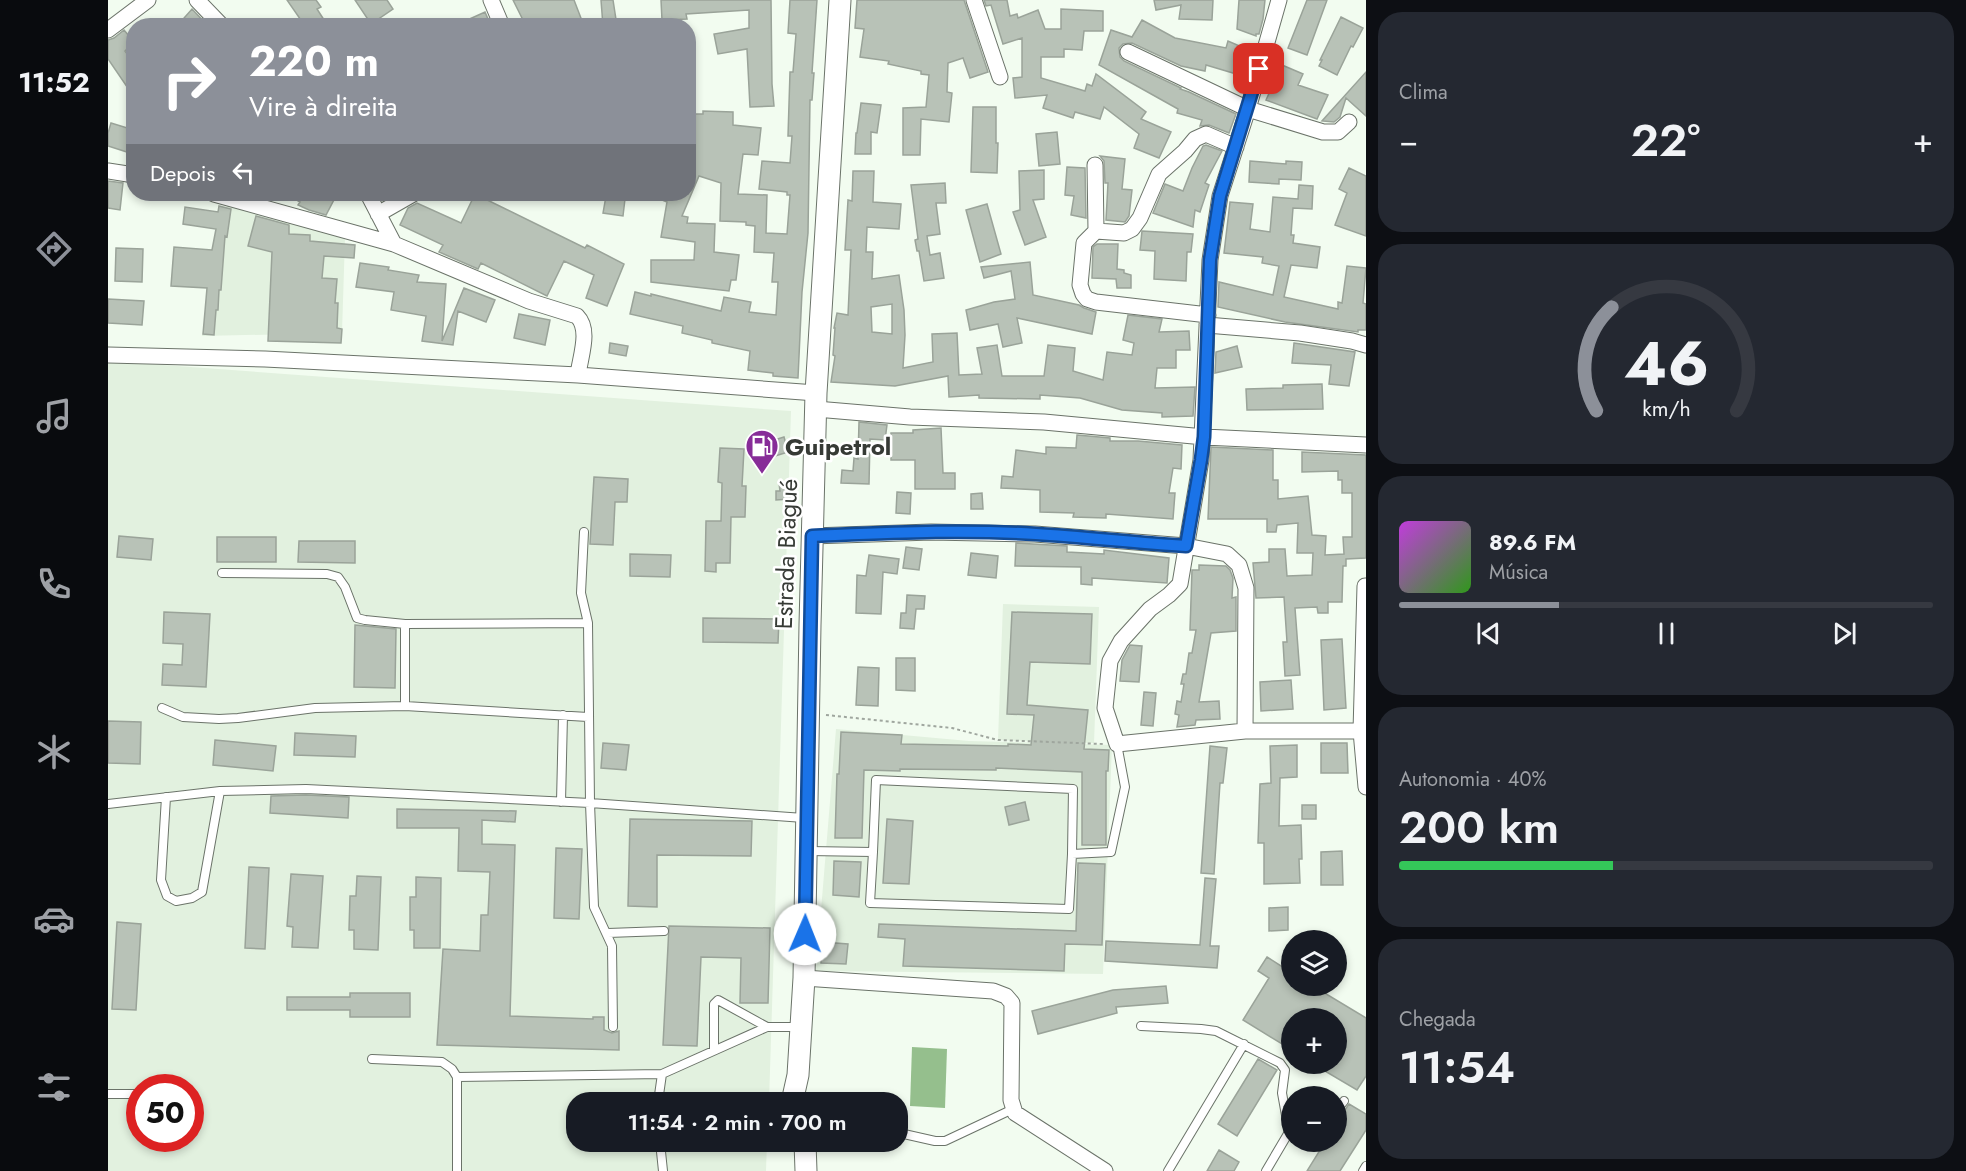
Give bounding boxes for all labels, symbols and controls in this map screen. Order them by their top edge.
text: 220 m [249,31,379,92]
icon: right [150,42,228,120]
pin [1233,43,1284,94]
icon: arrive [1242,52,1275,85]
text: 11:52 [18,63,90,102]
text: Clima [1399,78,1448,107]
text: Vire à direita [249,87,398,126]
text: 22° [1631,108,1700,173]
text: − [1399,117,1418,164]
text: + [1913,117,1933,164]
icon: left [227,156,260,189]
text: Depois [150,157,215,189]
icon: directions [33,228,75,270]
text: 46 [1623,318,1709,408]
text: km/h [1642,393,1690,424]
icon: music [33,395,75,437]
fuel station icon: Guipetrol [744,428,780,475]
place label: Guipetrol [785,429,891,464]
street label: Estrada Biagué [766,478,806,630]
text: 89.6 FM [1489,526,1576,558]
text: Música [1489,558,1548,587]
icon: phone [33,563,75,605]
icon: previous [1472,617,1505,650]
icon: pause [1650,617,1683,650]
icon: next [1828,617,1861,650]
icon: climate [33,731,75,773]
text: Autonomia · 40% [1399,765,1547,794]
text: 200 km [1399,795,1559,860]
icon: car [33,898,75,940]
position arrow [773,902,837,966]
map controls [1281,930,1347,1152]
button: layers [1281,930,1347,996]
text: Chegada [1399,1005,1476,1034]
button: + [1281,1008,1347,1074]
text: 11:54 [1399,1035,1515,1100]
icon: filters [33,1066,75,1108]
speed limit sign: 50 [126,1074,204,1152]
button: − [1281,1086,1347,1152]
text: 11:54 · 2 min · 700 m [628,1106,846,1138]

